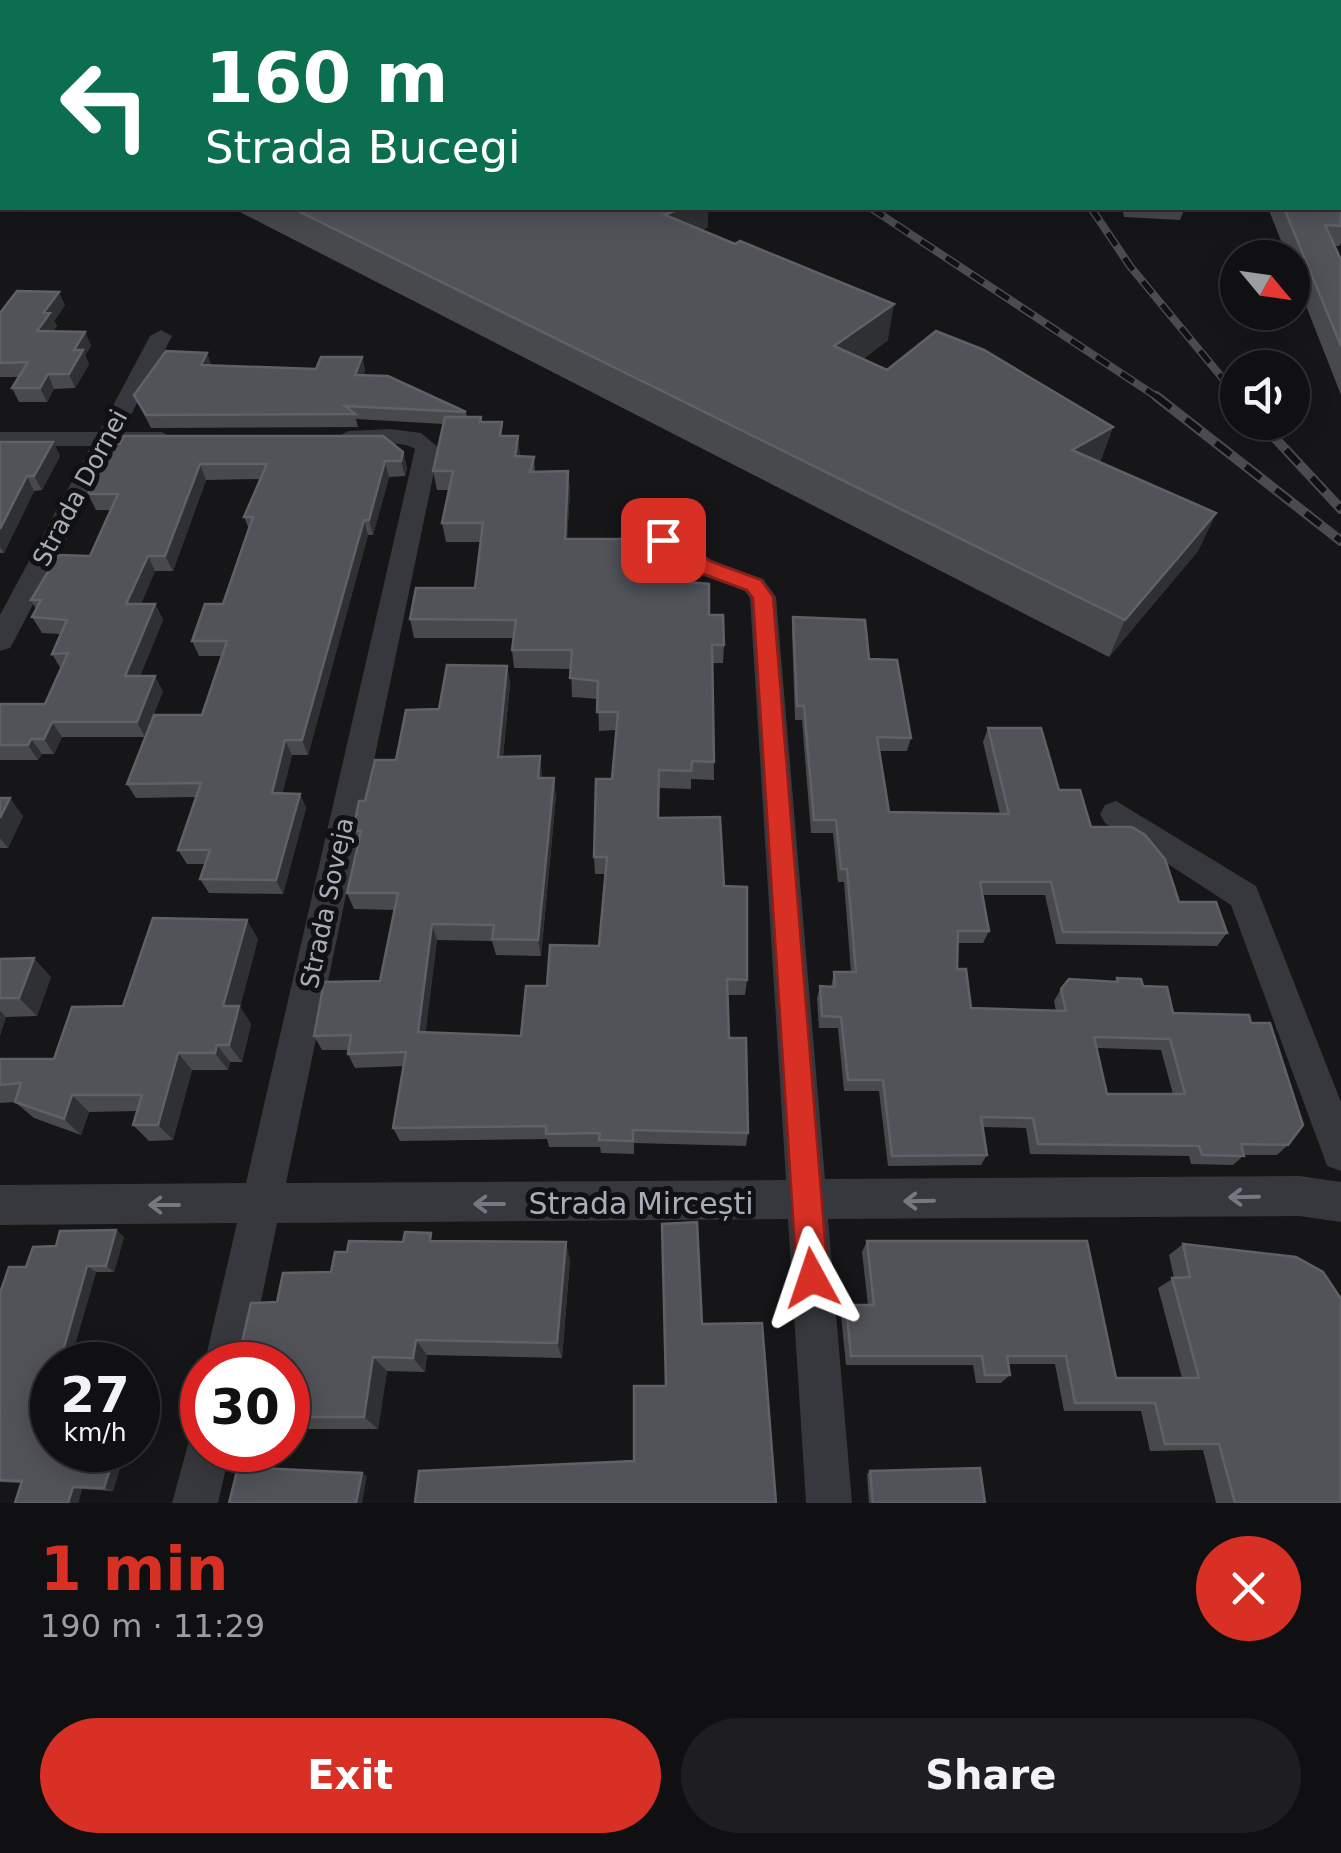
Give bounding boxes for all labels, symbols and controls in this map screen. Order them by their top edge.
text: 160 m [205,37,448,119]
icon: left [40,40,170,170]
text: Strada Bucegi [205,121,521,174]
north arrow [1220,240,1310,330]
map controls [1220,240,1310,440]
button: sound [1220,350,1310,440]
street label: Strada Dornei [27,405,133,571]
pin [621,498,706,583]
icon: arrive [636,513,691,568]
street label: Strada Soveja [295,815,359,991]
street label: Strada Mircești [528,1186,754,1221]
one-way arrow [1229,1187,1261,1206]
one-way arrow [904,1191,936,1210]
one-way arrow [474,1194,506,1214]
one-way arrow [149,1196,182,1214]
position arrow [760,1226,864,1330]
speed limit sign: 30 [180,1342,310,1472]
text: 27 [60,1366,130,1424]
text: km/h [63,1418,127,1447]
text: 1 min [40,1534,228,1604]
button: close [1196,1536,1301,1641]
text: 190 m · 11:29 [40,1607,265,1645]
button: Exit [40,1718,661,1833]
button: Share [681,1718,1301,1833]

